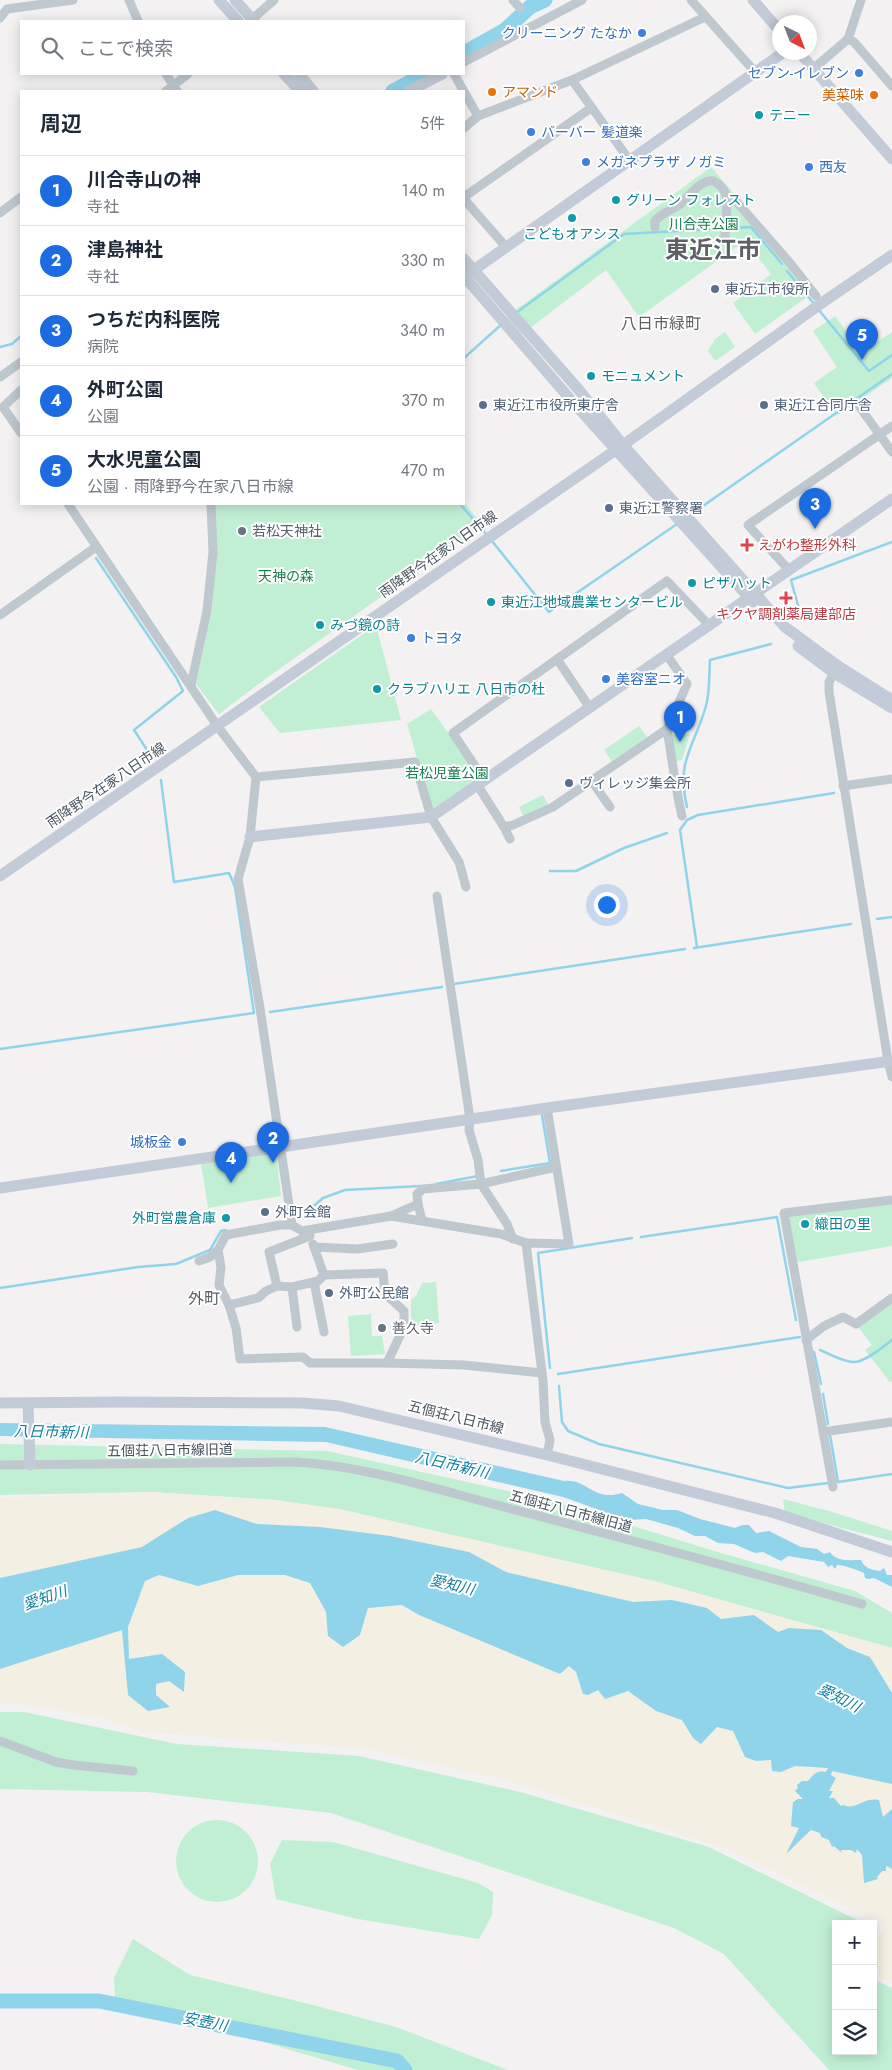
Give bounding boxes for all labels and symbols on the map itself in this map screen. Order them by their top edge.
north arrow [772,15,817,60]
place label: クリーニング たなか [502,23,632,43]
marker: クリーニング たなか [636,27,648,39]
place label: セブン-イレブン [748,63,849,83]
marker: セブン-イレブン [853,67,865,79]
place label: アマンド [502,82,558,102]
place label: 美菜味 [822,85,864,105]
marker: アマンド [486,86,498,98]
marker: 美菜味 [868,89,880,101]
place label: テニー [769,105,811,125]
marker: テニー [753,109,765,121]
place label: バーバー 髪道楽 [541,122,643,142]
marker: バーバー 髪道楽 [525,126,537,138]
place label: メガネプラザ ノガミ [596,152,726,172]
marker: メガネプラザ ノガミ [580,156,592,168]
place label: 西友 [819,157,847,177]
marker: 西友 [803,161,815,173]
place label: グリーン フォレスト [626,190,756,210]
marker: グリーン フォレスト [610,194,622,206]
marker: こどもオアシス [566,212,578,224]
park label: 川合寺公園 [669,214,739,234]
place label: こどもオアシス [523,224,621,244]
district label: 東近江市 [665,232,761,267]
place label: 東近江市役所 [725,279,809,299]
marker: 東近江市役所 [709,283,721,295]
district label: 八日市緑町 [621,312,701,335]
pin: 5 [846,319,878,360]
place label: モニュメント [601,366,685,386]
marker: モニュメント [585,370,597,382]
place label: 東近江市役所東庁舎 [493,395,619,415]
place label: 東近江合同庁舎 [774,395,872,415]
marker: 東近江市役所東庁舎 [477,399,489,411]
marker: 東近江合同庁舎 [758,399,770,411]
pin: 3 [799,488,831,529]
place label: 東近江警察署 [619,498,703,518]
marker: 東近江警察署 [603,502,615,514]
street label: 雨降野今在家八日市線 [375,506,501,602]
place label: 若松天神社 [252,521,322,541]
marker: 若松天神社 [236,525,248,537]
place label: えがわ整形外科 [758,535,856,555]
marker: えがわ整形外科 [740,538,754,552]
park label: 天神の森 [258,566,314,586]
place label: ピザハット [702,573,772,593]
marker: ピザハット [686,577,698,589]
place label: 東近江地域農業センタービル [501,592,683,612]
marker: キクヤ調剤薬局建部店 [780,592,792,604]
marker: 東近江地域農業センタービル [485,596,497,608]
place label: キクヤ調剤薬局建部店 [716,604,856,624]
place label: みづ鏡の詩 [330,615,400,635]
marker: みづ鏡の詩 [314,619,326,631]
place label: トヨタ [421,628,463,648]
marker: トヨタ [405,632,417,644]
place label: 美容室ニオ [616,669,686,689]
marker: 美容室ニオ [600,673,612,685]
place label: クラブハリエ 八日市の杜 [387,679,545,699]
marker: クラブハリエ 八日市の杜 [371,683,383,695]
pin: 1 [664,701,696,742]
street label: 雨降野今在家八日市線 [42,738,170,832]
park label: 若松児童公園 [405,763,489,783]
place label: ヴィレッジ集会所 [579,773,691,793]
marker: ヴィレッジ集会所 [563,777,575,789]
your location [594,892,620,918]
pin: 2 [257,1122,289,1163]
place label: 城板金 [130,1132,172,1152]
marker: 城板金 [176,1136,188,1148]
pin: 4 [215,1142,247,1183]
place label: 外町会館 [275,1202,331,1222]
marker: 外町会館 [259,1206,271,1218]
place label: 外町営農倉庫 [132,1208,216,1228]
marker: 外町営農倉庫 [220,1212,232,1224]
place label: 織田の里 [815,1214,871,1234]
marker: 織田の里 [799,1218,811,1230]
place label: 外町公民館 [339,1283,409,1303]
district label: 外町 [188,1287,220,1310]
marker: 外町公民館 [323,1287,335,1299]
place label: 善久寺 [392,1318,434,1338]
marker: 善久寺 [376,1322,388,1334]
street label: 五個荘八日市線 [406,1395,506,1439]
water label: 八日市新川 [13,1420,91,1444]
street label: 五個荘八日市線旧道 [107,1439,233,1461]
water label: 八日市新川 [413,1446,493,1485]
street label: 五個荘八日市線旧道 [508,1485,634,1537]
water label: 愛知川 [428,1569,478,1601]
water label: 愛知川 [20,1580,72,1616]
water label: 愛知川 [814,1678,866,1719]
water label: 安壺川 [181,2007,231,2037]

